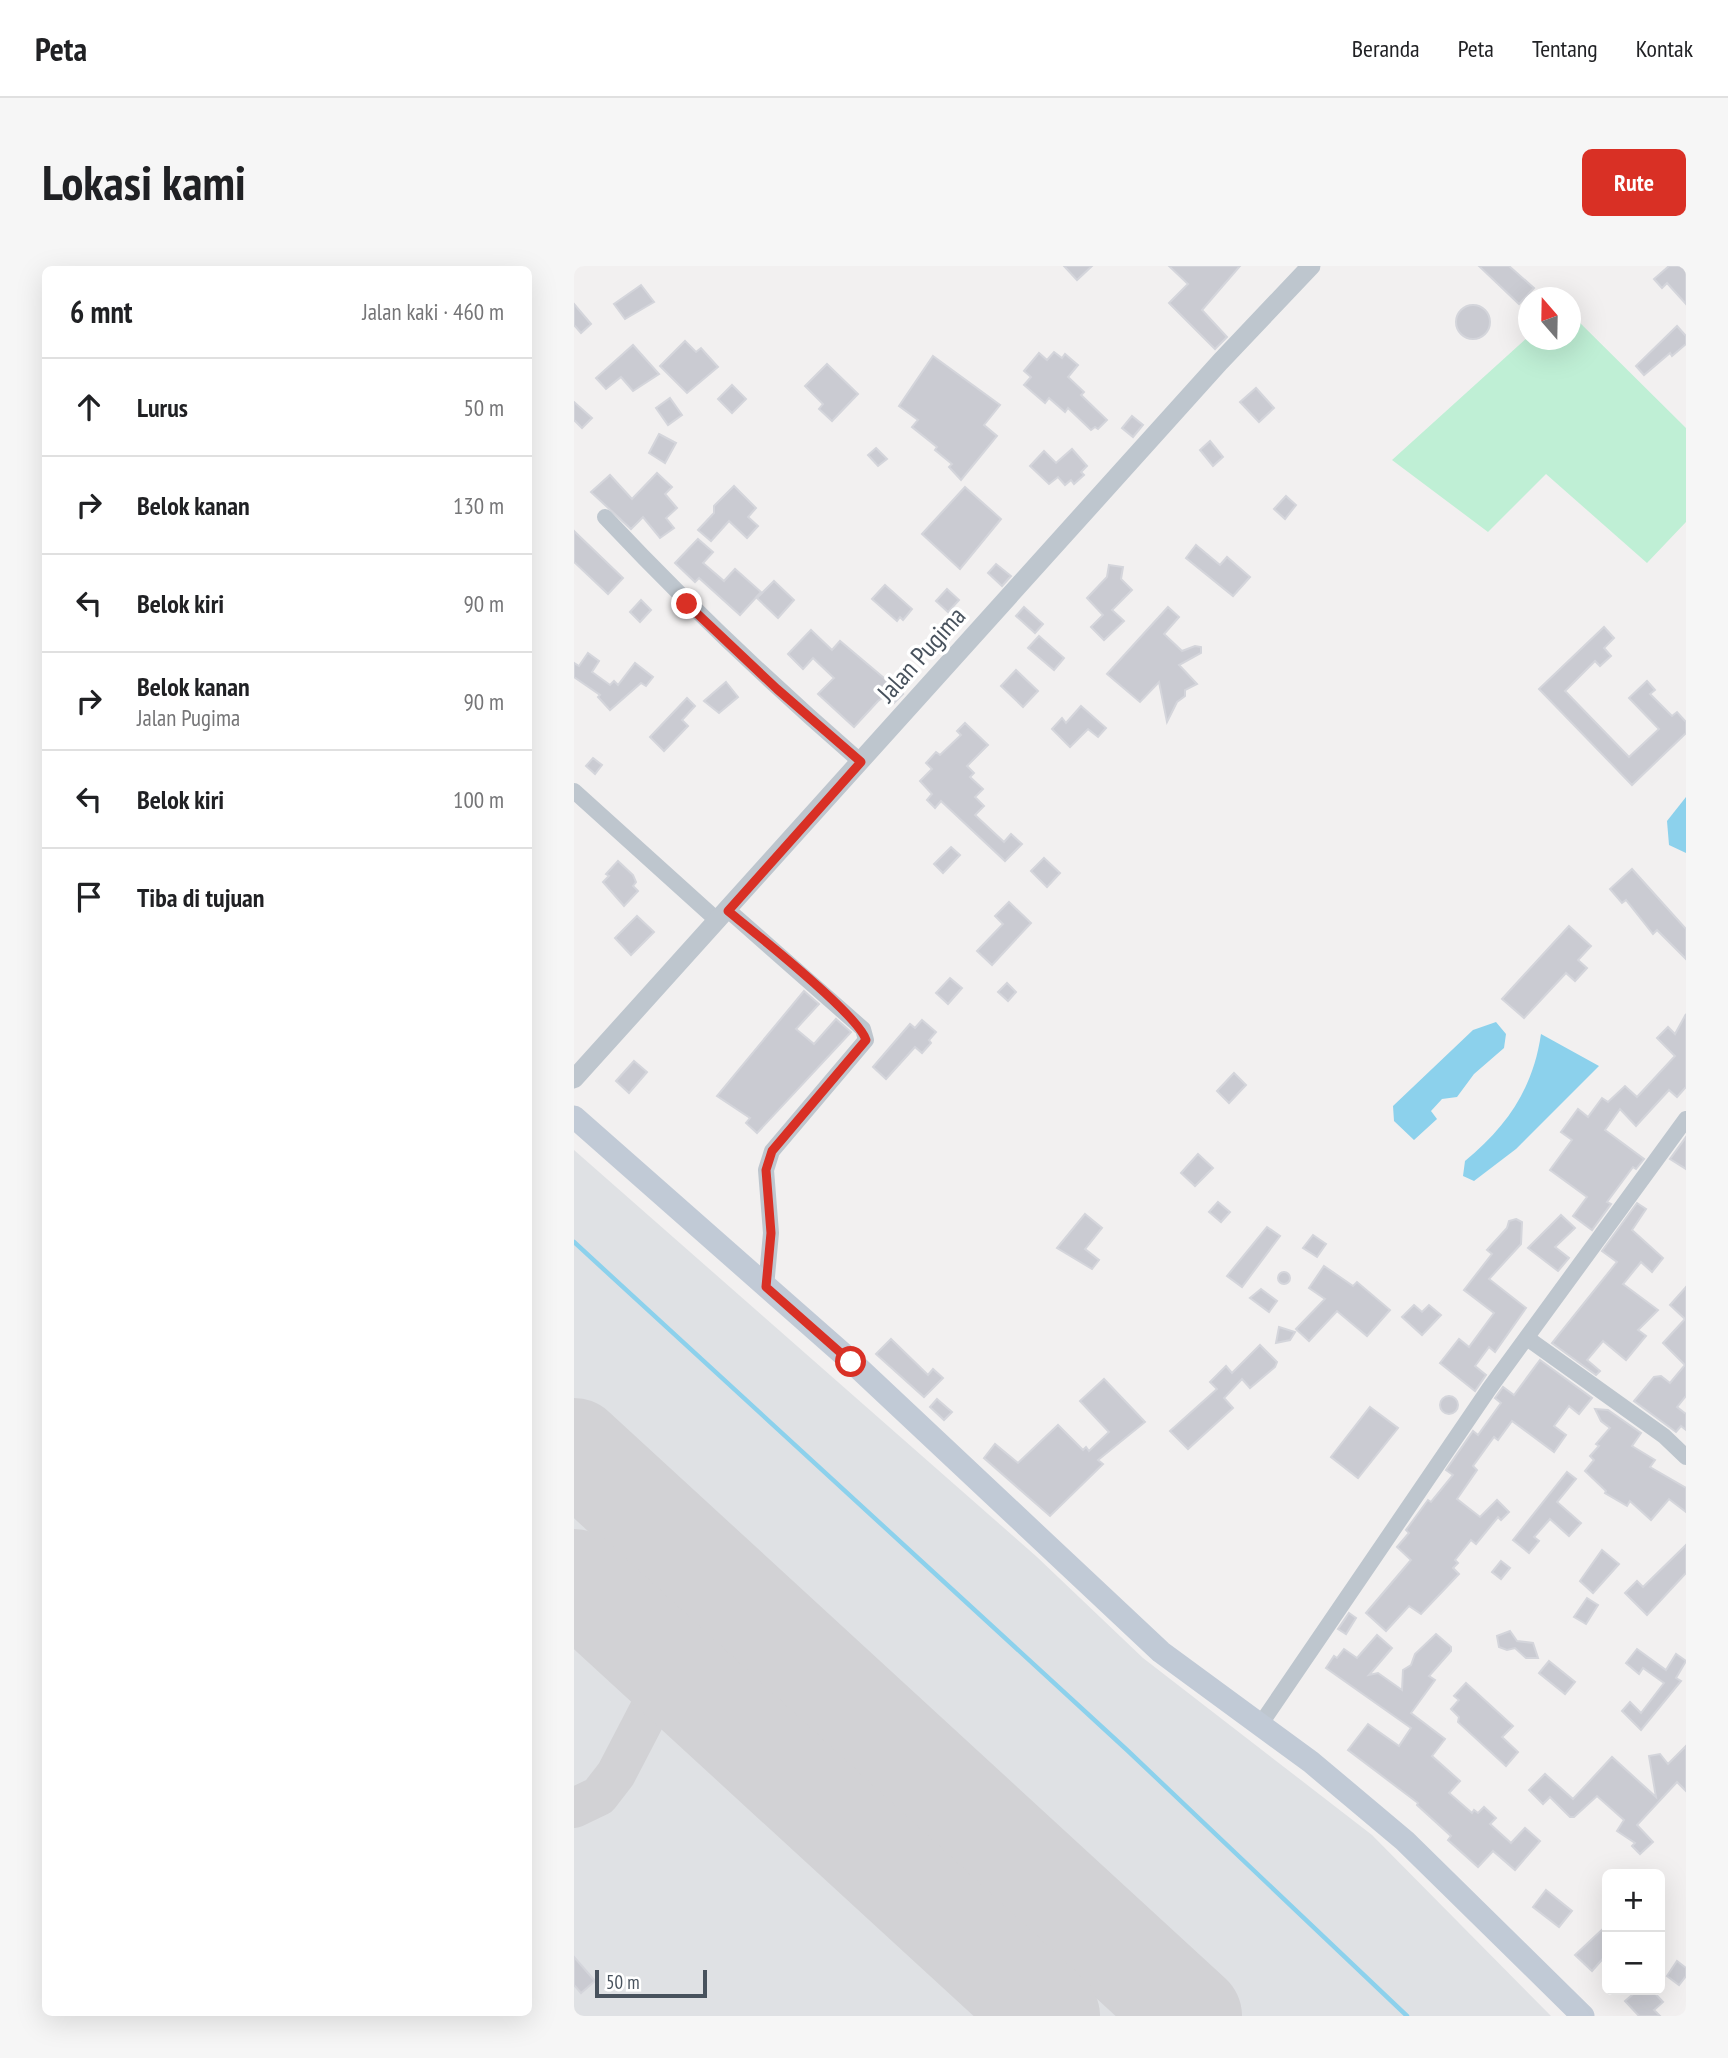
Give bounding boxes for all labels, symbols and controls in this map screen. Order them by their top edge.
text: Peta [35,27,87,70]
text: Beranda [1352,33,1420,64]
text: Peta [1458,33,1494,64]
text: Tentang [1532,33,1598,64]
text: Kontak [1636,33,1693,64]
button: Rute [1582,149,1686,216]
text: Lokasi kami [42,150,246,214]
north arrow [1518,287,1581,350]
text: 6 mnt [70,292,133,331]
text: Jalan kaki · 460 m [362,297,504,326]
icon: ahead [70,388,108,426]
text: Lurus [137,391,188,424]
text: 50 m [463,393,504,422]
icon: right [70,486,108,524]
text: Belok kanan [137,489,250,522]
text: 130 m [453,491,504,520]
icon: left [70,584,108,622]
text: Belok kiri [137,587,224,620]
route end [671,588,702,619]
text: 90 m [463,589,504,618]
street label: Jalan Pugima [869,600,972,709]
text: Belok kanan [137,670,250,703]
icon: right [70,682,108,720]
text: 90 m [463,687,504,716]
text: Jalan Pugima [137,703,240,732]
icon: left [70,780,108,818]
text: Belok kiri [137,783,224,816]
text: 100 m [453,785,504,814]
icon: arrive [70,878,108,916]
text: Tiba di tujuan [137,881,265,914]
route start [835,1346,866,1377]
map controls [1602,1869,1665,1995]
button: + [1602,1869,1665,1932]
button: − [1602,1932,1665,1995]
scale bar [595,1967,707,1999]
text: 50 m [606,1970,640,1994]

